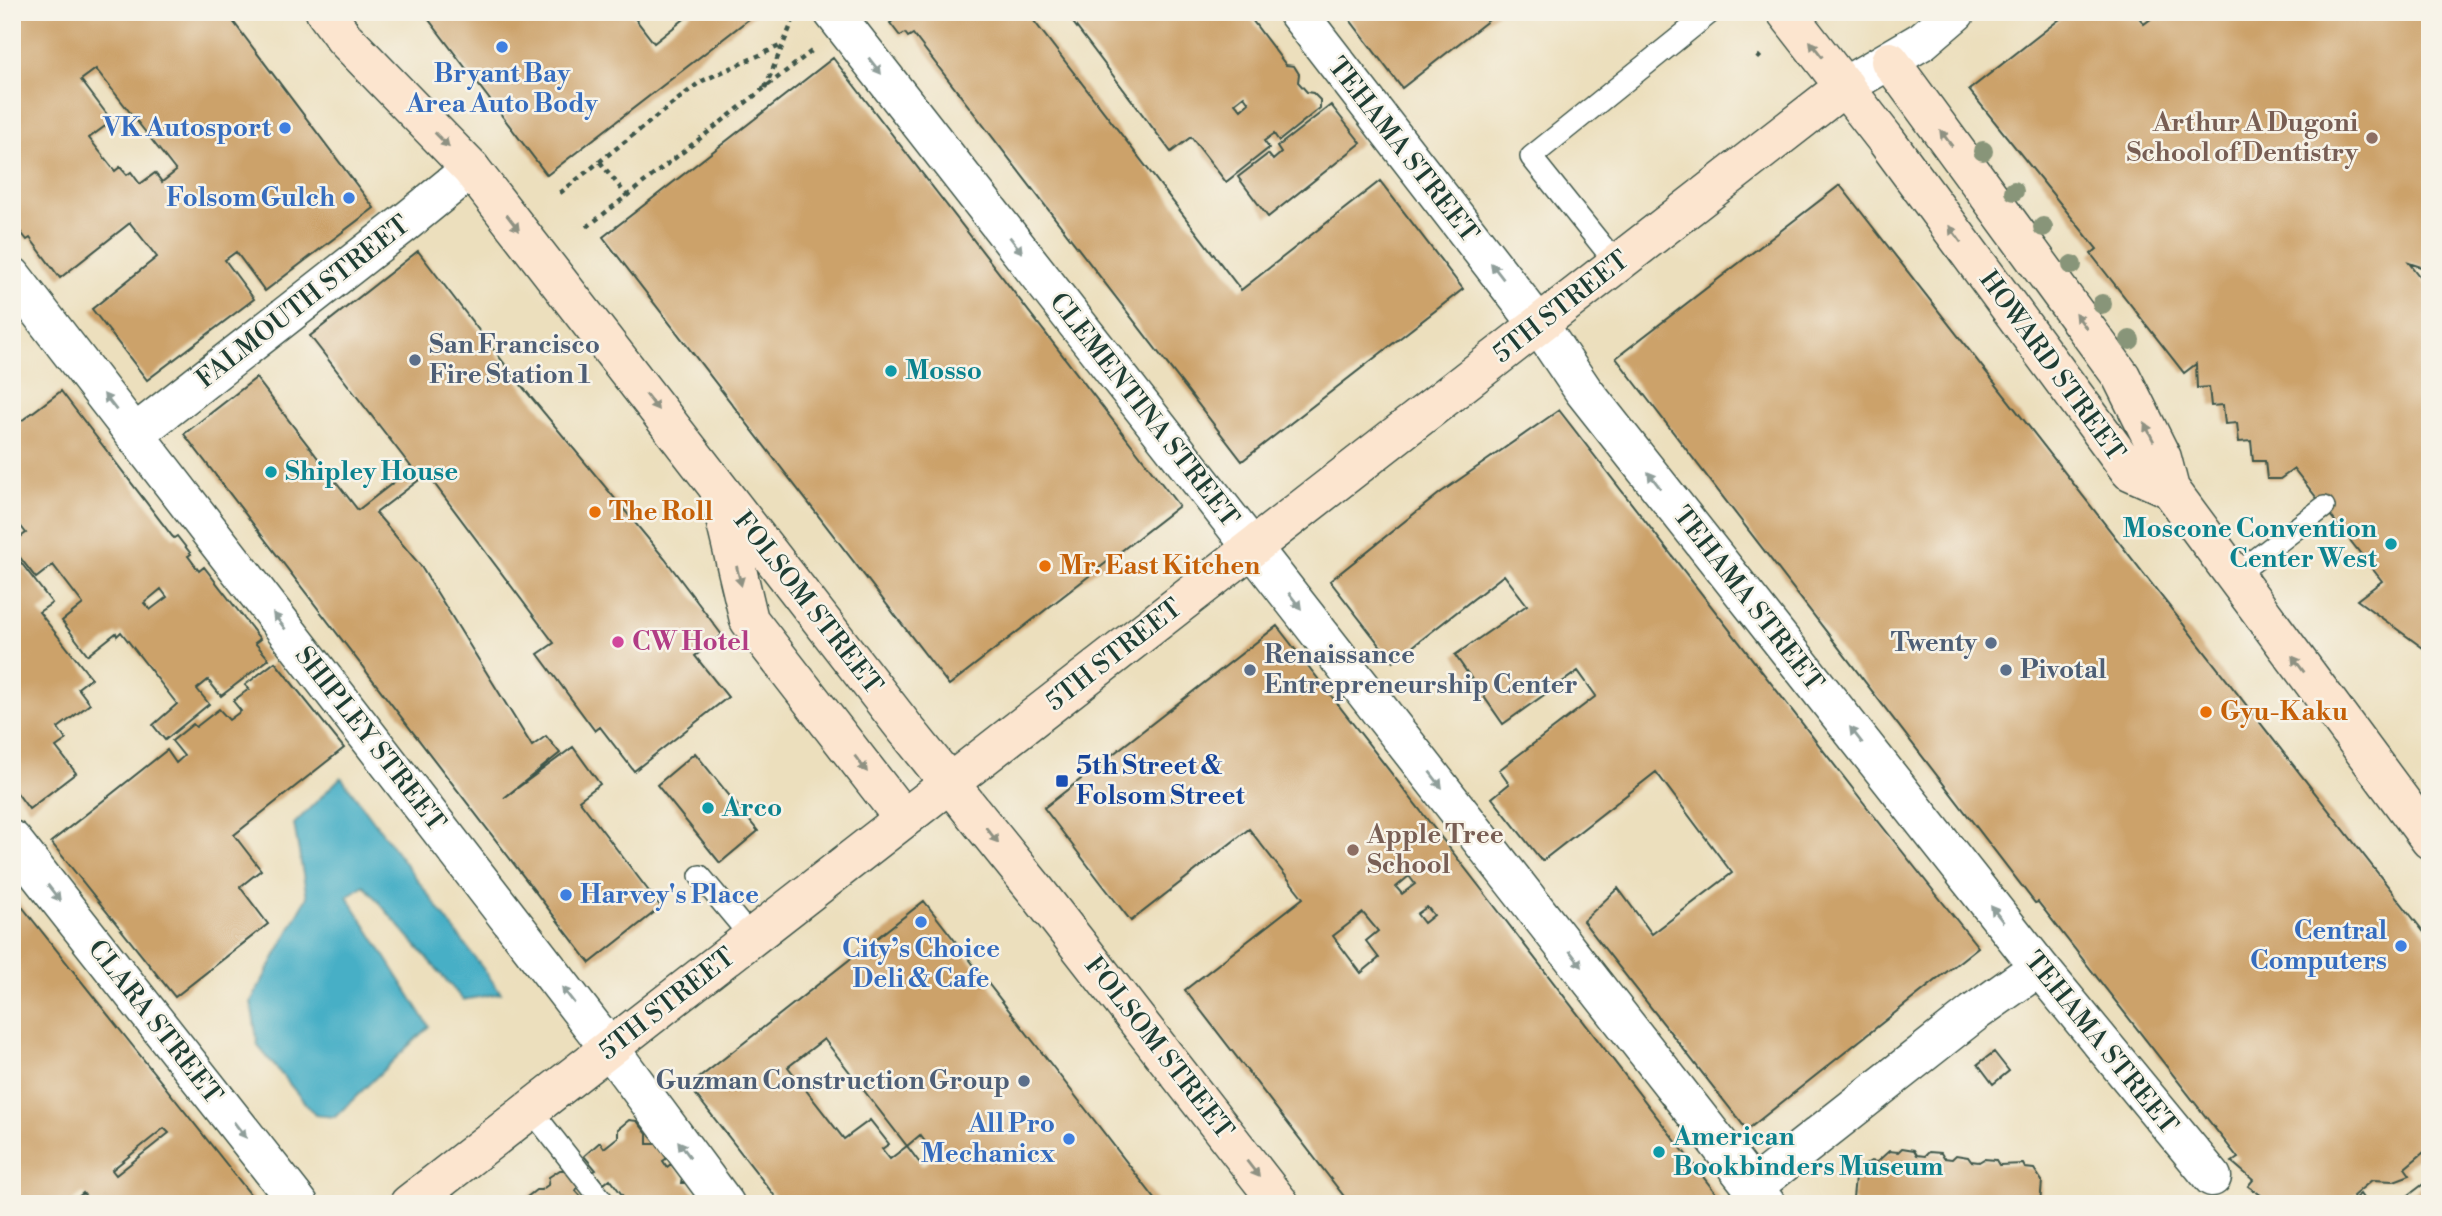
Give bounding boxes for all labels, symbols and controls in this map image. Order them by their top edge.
marker: Bryant Bay Area Auto Body [494,39,510,55]
one-way arrow [1808,40,1823,58]
street label: TEHAMA STREET [1321,51,1485,249]
one-way arrow [868,57,882,75]
place label: Bryant Bay Area Auto Body [405,58,599,120]
place label: Arthur A Dugoni School of Dentistry [2126,107,2359,169]
place label: VK Autosport [102,112,272,144]
marker: VK Autosport [277,120,293,136]
one-way arrow [1938,130,1953,148]
marker: Arthur A Dugoni School of Dentistry [2364,130,2380,146]
one-way arrow [434,131,450,148]
place label: Folsom Gulch [166,182,335,214]
marker: Folsom Gulch [341,190,357,206]
street label: FALMOUTH STREET [190,209,416,395]
one-way arrow [505,213,520,231]
one-way arrow [1948,226,1963,244]
one-way arrow [1008,236,1023,254]
street label: 5TH STREET [1487,244,1635,370]
one-way arrow [1491,262,1505,280]
street label: HOWARD STREET [1972,265,2132,467]
street label: CLEMENTINA STREET [1042,286,1246,534]
one-way arrow [2073,313,2088,331]
place label: San Francisco Fire Station 1 [429,329,600,391]
marker: San Francisco Fire Station 1 [407,352,423,368]
place label: Mosso [905,355,982,387]
marker: Mosso [883,363,899,379]
one-way arrow [645,393,660,411]
one-way arrow [103,394,118,412]
one-way arrow [2143,421,2155,441]
place label: Shipley House [285,456,458,488]
marker: Shipley House [263,464,279,480]
one-way arrow [1647,471,1662,488]
place label: The Roll [609,496,713,528]
street label: TEHAMA STREET [1666,500,1830,698]
marker: The Roll [587,504,603,520]
street label: FOLSOM STREET [727,505,889,701]
place label: Moscone Convention Center West [2122,513,2378,575]
marker: Moscone Convention Center West [2383,536,2399,552]
place label: Mr. East Kitchen [1059,550,1260,582]
marker: Mr. East Kitchen [1037,558,1053,574]
one-way arrow [734,565,745,587]
street label: 5TH STREET [1040,592,1188,718]
one-way arrow [1288,592,1302,610]
one-way arrow [272,612,286,630]
place label: CW Hotel [632,626,750,658]
place label: Twenty [1891,627,1978,659]
marker: CW Hotel [610,634,626,650]
marker: Twenty [1983,635,1999,651]
place label: Renaissance Entrepreneurship Center [1264,639,1578,701]
street label: SHIPLEY STREET [288,640,452,838]
place label: Pivotal [2020,654,2107,686]
one-way arrow [2291,654,2305,673]
marker: Renaissance Entrepreneurship Center [1242,662,1258,678]
marker: Pivotal [1998,662,2014,678]
place label: Gyu-Kaku [2220,696,2348,728]
marker: Gyu-Kaku [2198,704,2214,720]
one-way arrow [1848,727,1863,745]
place label: 5th Street & Folsom Street [1076,750,1246,812]
one-way arrow [854,754,869,772]
one-way arrow [1428,771,1443,789]
marker: 5th Street & Folsom Street [1054,773,1070,789]
place label: Arco [721,792,782,824]
marker: Arco [700,800,716,816]
place label: Apple Tree School [1366,819,1504,881]
one-way arrow [984,826,999,844]
marker: Apple Tree School [1345,842,1361,858]
place label: Harvey's Place [580,879,759,911]
one-way arrow [47,884,62,902]
marker: Harvey's Place [558,887,574,903]
one-way arrow [1989,905,2004,923]
marker: City’s Choice Deli & Cafe [913,914,929,930]
place label: Central Computers [2250,915,2387,977]
place label: City’s Choice Deli & Cafe [842,933,1000,995]
street label: CLARA STREET [81,934,229,1110]
marker: Central Computers [2393,938,2409,954]
street label: 5TH STREET [593,941,741,1067]
street label: TEHAMA STREET [2017,945,2185,1141]
street label: FOLSOM STREET [1078,950,1240,1146]
one-way arrow [1568,950,1583,968]
one-way arrow [561,986,575,1004]
place label: Guzman Construction Group [655,1065,1010,1097]
marker: Guzman Construction Group [1016,1073,1032,1089]
place label: All Pro Mechanicx [921,1108,1055,1170]
one-way arrow [233,1120,248,1138]
place label: American Bookbinders Museum [1672,1121,1944,1183]
marker: All Pro Mechanicx [1061,1131,1077,1147]
one-way arrow [678,1140,692,1158]
marker: American Bookbinders Museum [1651,1144,1667,1160]
one-way arrow [1245,1160,1259,1178]

